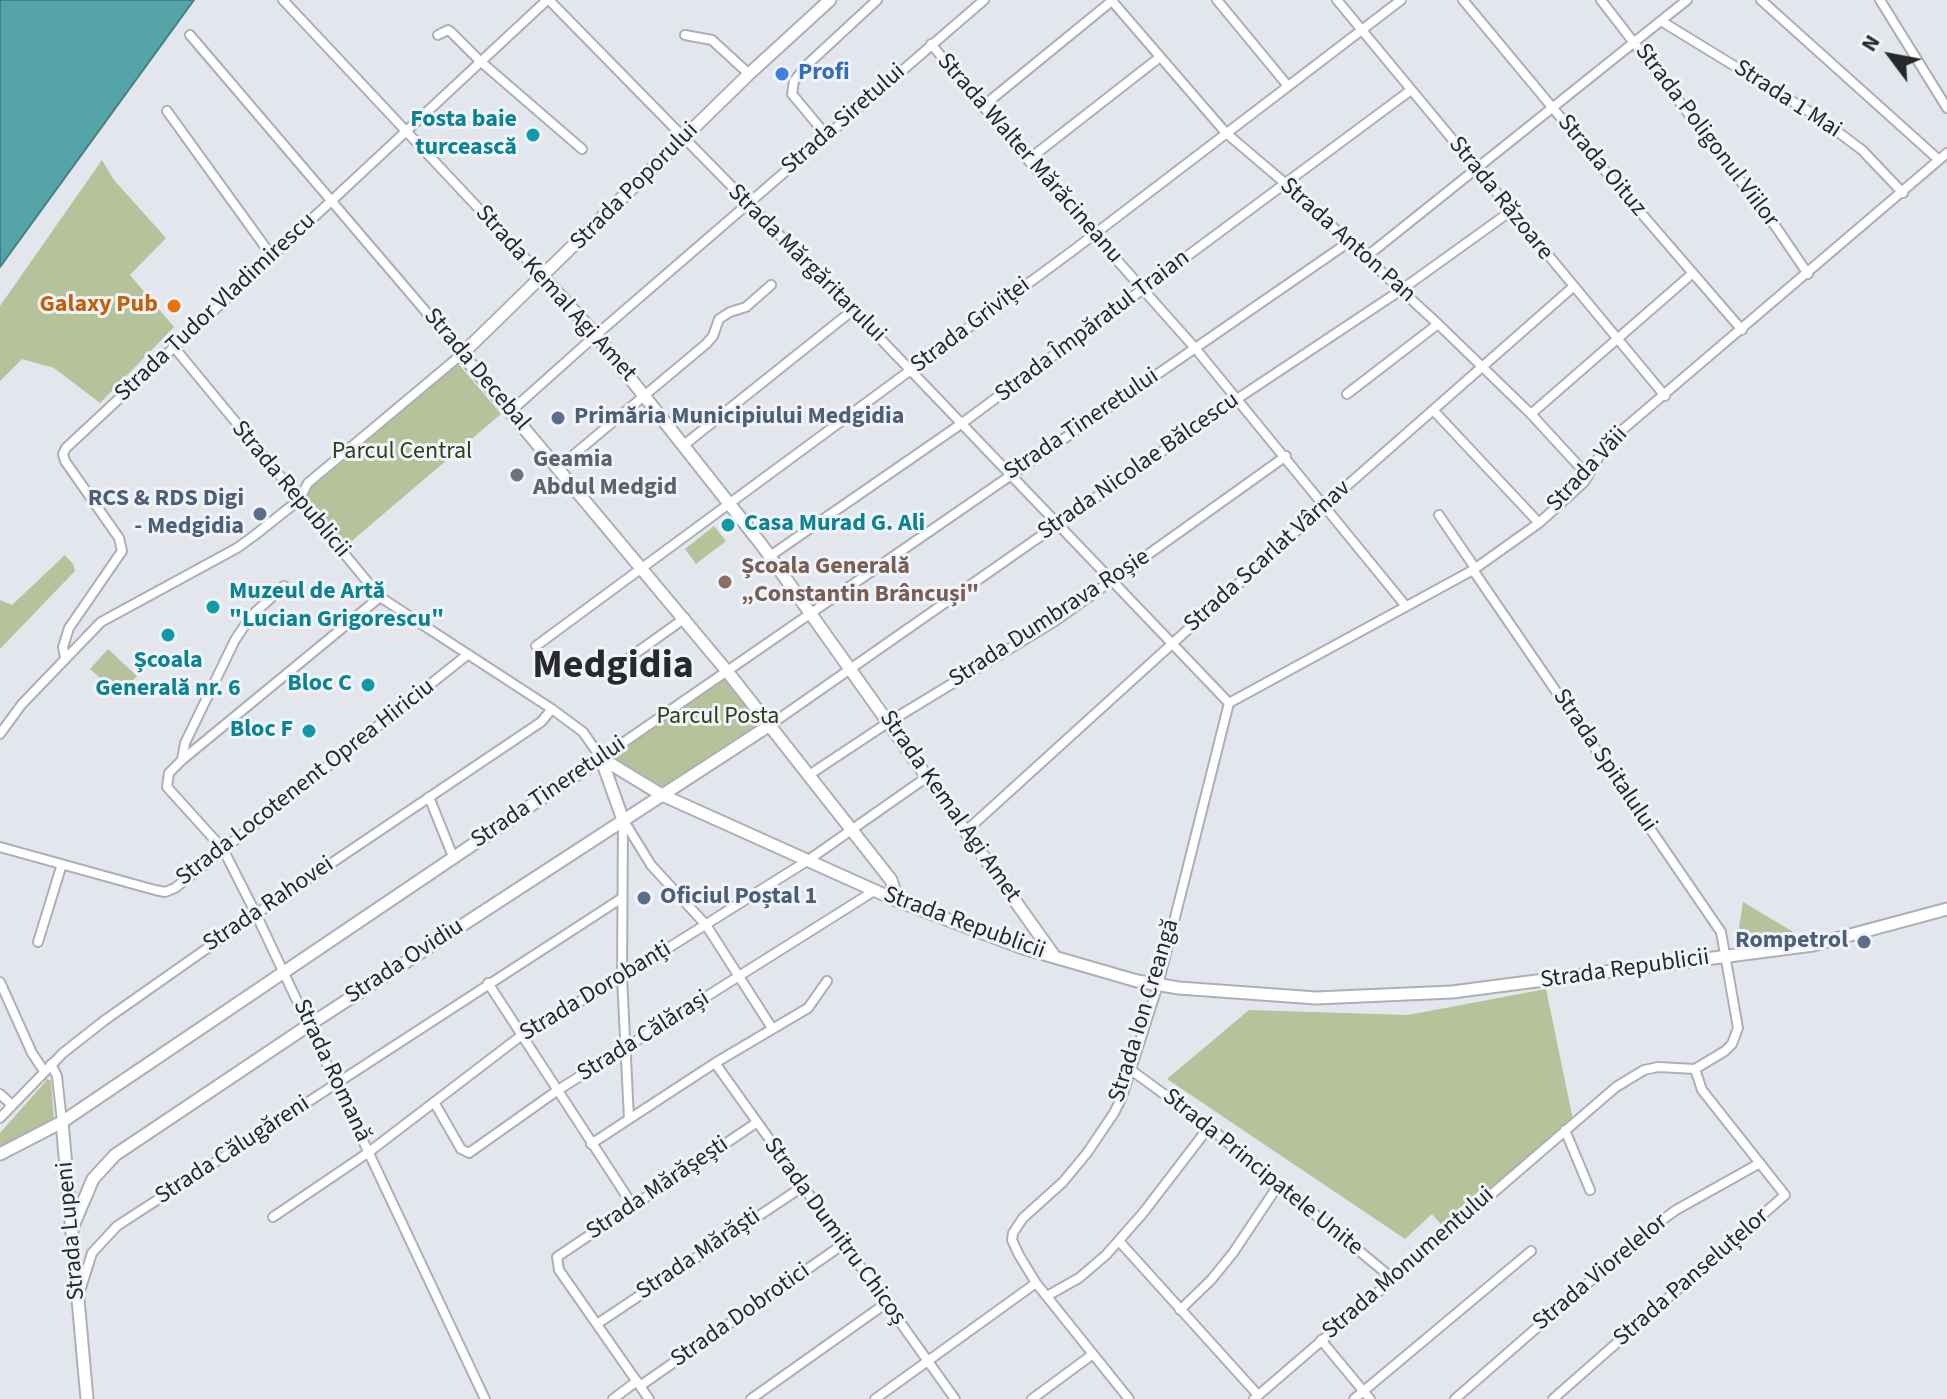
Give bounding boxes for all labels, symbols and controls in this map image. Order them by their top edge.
north arrow [1851,16,1931,96]
text: N [1853,29,1888,58]
street label: Strada Poligonul Viilor [1628,39,1784,233]
street label: Strada Walter Mărăcineanu [930,48,1128,270]
street label: Strada 1 Mai [1728,55,1846,145]
street label: Strada Siretului [776,58,912,182]
place label: Profi [798,60,850,88]
marker: Profi [773,65,791,83]
place label: Fosta baie turcească [410,107,517,163]
street label: Strada Oituz [1550,109,1652,223]
street label: Strada Poporului [565,117,705,257]
marker: Fosta baie turcească [524,126,542,144]
street label: Strada Răzoare [1441,131,1559,267]
street label: Strada Anton Pan [1273,172,1421,310]
street label: Strada Mărgăritarului [721,179,891,349]
street label: Strada Kemal Agi Amet [468,200,642,388]
street label: Strada Tudor Vladimirescu [110,207,322,409]
street label: Strada Împăratul Traian [990,244,1196,410]
street label: Strada Griviței [906,272,1036,380]
place label: Galaxy Pub [40,292,158,320]
marker: Galaxy Pub [165,297,183,315]
street label: Strada Decebal [417,303,535,437]
street label: Strada Tineretului [999,363,1165,487]
street label: Strada Nicolae Bălcescu [1033,387,1245,547]
place label: Primăria Municipiului Medgidia [574,404,904,432]
marker: Primăria Municipiului Medgidia [549,409,567,427]
street label: Strada Republicii [224,416,356,564]
street label: Strada Văii [1541,421,1635,519]
park label: Parcul Central [332,439,472,467]
place label: Geamia Abdul Medgid [533,447,677,503]
marker: Geamia Abdul Medgid [508,466,526,484]
street label: Strada Scarlat Vârnav [1179,475,1357,639]
place label: RCS & RDS Digi - Medgidia [88,486,244,542]
marker: RCS & RDS Digi - Medgidia [251,505,269,523]
place label: Casa Murad G. Ali [744,511,925,539]
marker: Casa Murad G. Ali [719,516,737,534]
street label: Strada Dumbrava Roșie [944,543,1156,695]
place label: Școala Generală „Constantin Brâncuși" [741,554,979,610]
marker: Școala Generală „Constantin Brâncuși" [716,573,734,591]
place label: Muzeul de Artă "Lucian Grigorescu" [229,579,444,635]
marker: Muzeul de Artă "Lucian Grigorescu" [204,598,222,616]
marker: Școala Generală nr. 6 [159,626,177,644]
district label: Medgidia [532,644,694,692]
place label: Școala Generală nr. 6 [95,648,241,704]
place label: Bloc C [287,671,352,699]
street label: Strada Locotenent Oprea Hiriciu [171,673,441,893]
marker: Bloc C [359,676,377,694]
street label: Strada Spitalului [1546,684,1662,838]
park label: Parcul Posta [657,704,779,732]
street label: Strada Kemal Agi Amet [872,706,1026,908]
place label: Bloc F [230,717,293,745]
marker: Bloc F [300,722,318,740]
street label: Strada Tineretului [466,731,632,855]
street label: Strada Rahovei [198,851,340,959]
street label: Strada Republicii [879,881,1049,967]
place label: Oficiul Poștal 1 [660,884,817,912]
marker: Oficiul Poștal 1 [635,889,653,907]
street label: Strada Ovidiu [340,913,470,1011]
street label: Strada Ion Creangă [1103,916,1187,1106]
place label: Rompetrol [1735,928,1848,956]
marker: Rompetrol [1855,933,1873,951]
street label: Strada Dorobanți [515,935,677,1049]
street label: Strada Republicii [1539,944,1711,996]
street label: Strada Călărași [573,985,715,1089]
street label: Strada Romană [285,995,377,1147]
street label: Strada Principatele Unite [1156,1083,1368,1263]
street label: Strada Călugăreni [150,1090,316,1212]
street label: Strada Mărășești [581,1131,735,1247]
street label: Strada Dumitru Chicoș [756,1133,912,1331]
street label: Strada Lupeni [52,1160,92,1302]
street label: Strada Monumentului [1317,1182,1501,1346]
street label: Strada Mărăști [631,1203,767,1307]
street label: Strada Panseluțelor [1608,1203,1776,1353]
street label: Strada Viorelelor [1528,1208,1674,1338]
street label: Strada Dobrotici [666,1257,816,1375]

